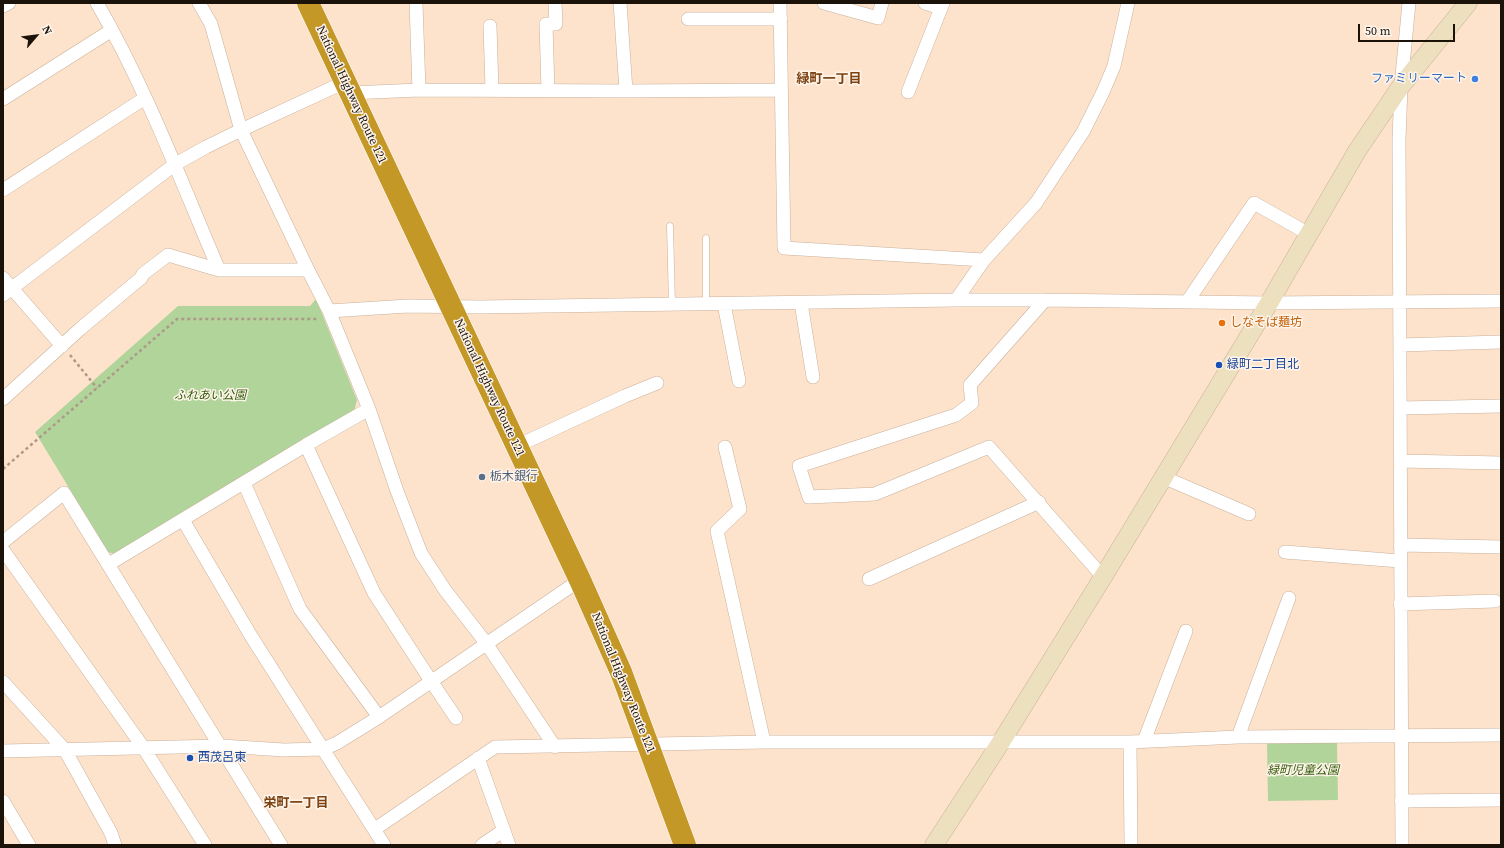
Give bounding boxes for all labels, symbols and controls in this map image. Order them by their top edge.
north arrow [16,16,56,56]
scale bar [1360,16,1457,42]
text: N [39,23,56,37]
text: 50 m [1365,23,1391,39]
street label: National Highway Route 121 [313,24,389,166]
district label: 緑町一丁目 [797,72,861,88]
place label: ファミリーマート [1371,72,1467,86]
marker: ファミリーマート [1470,74,1480,84]
place label: しなそば麺坊 [1230,316,1302,330]
street label: National Highway Route 121 [451,317,527,459]
marker: しなそば麺坊 [1217,318,1227,328]
place label: 緑町二丁目北 [1227,358,1299,372]
marker: 緑町二丁目北 [1214,360,1224,370]
park label: ふれあい公園 [174,389,246,403]
place label: 栃木銀行 [490,470,538,484]
marker: 栃木銀行 [477,472,487,482]
street label: National Highway Route 121 [588,611,658,755]
place label: 西茂呂東 [198,751,246,765]
marker: 西茂呂東 [185,753,195,763]
park label: 緑町児童公園 [1267,764,1339,778]
district label: 栄町一丁目 [264,796,328,812]

